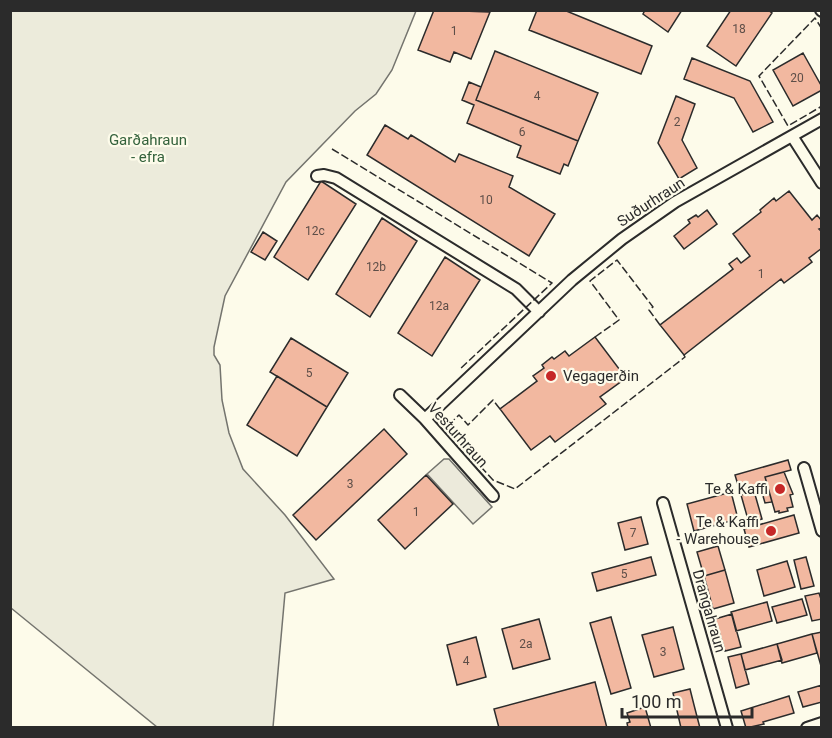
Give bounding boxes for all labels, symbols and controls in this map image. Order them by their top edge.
house number: 18 [732,22,746,36]
house number: 1 [451,24,457,38]
house number: 20 [790,71,804,85]
house number: 4 [534,89,541,103]
house number: 2 [674,115,681,129]
house number: 6 [519,125,526,139]
park label: Garðahraun - efra [109,131,187,166]
street label: Suðurhraun [614,173,688,231]
house number: 10 [479,193,493,207]
house number: 12c [305,224,325,238]
house number: 12b [366,260,386,274]
house number: 1 [758,267,764,281]
house number: 12a [429,299,449,313]
house number: 5 [306,366,313,380]
place label: Vegagerðin [563,367,639,385]
marker: Vegagerðin [544,369,558,383]
street label: Vesturhraun [424,399,492,471]
house number: 3 [347,477,353,491]
place label: Te & Kaffi [705,480,768,498]
marker: Te & Kaffi [773,482,787,496]
house number: 1 [413,505,419,519]
place label: Te & Kaffi - Warehouse [676,513,759,548]
marker: Te & Kaffi - Warehouse [764,524,778,538]
house number: 7 [630,526,637,540]
house number: 5 [621,567,628,581]
street label: Drangahraun [689,567,729,655]
house number: 2a [519,637,533,651]
house number: 3 [660,645,666,659]
house number: 4 [463,654,470,668]
scale bar [622,681,752,719]
text: 100 m [631,691,682,712]

